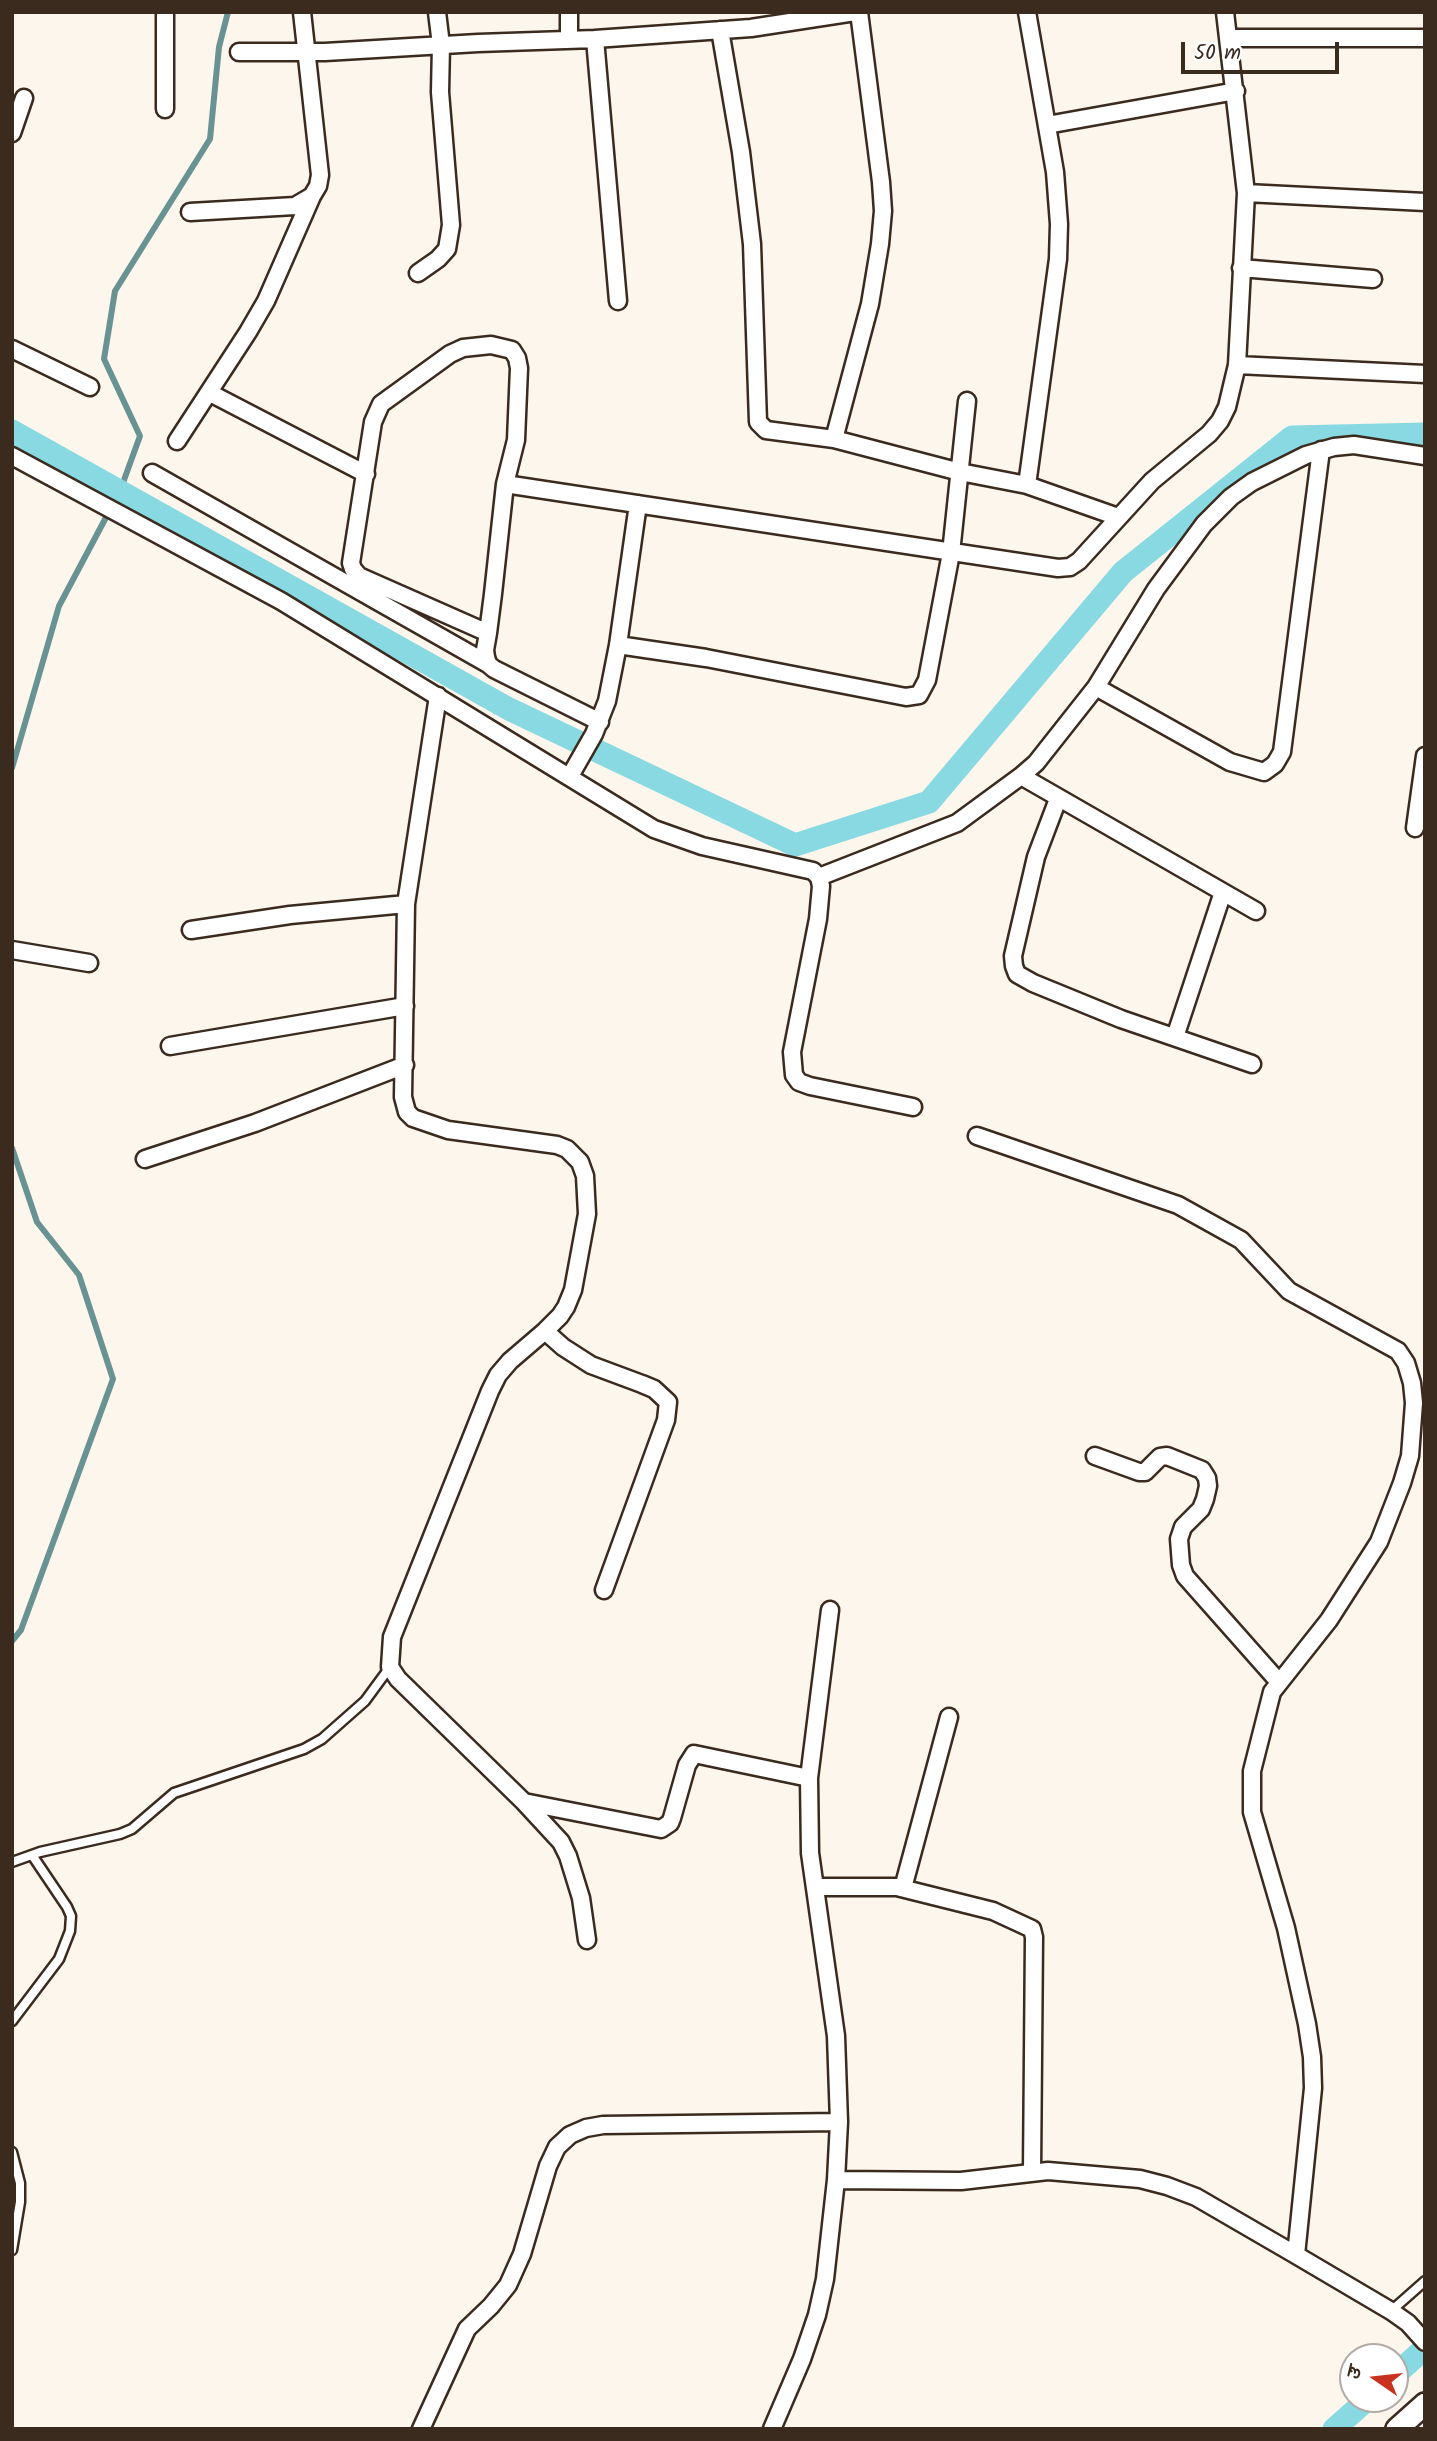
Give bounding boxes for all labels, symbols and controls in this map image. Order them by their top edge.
scale bar [1185,28,1342,72]
text: 50 m [1194,37,1241,70]
north arrow [1339,2343,1409,2413]
text: उ [1340,2364,1372,2383]

